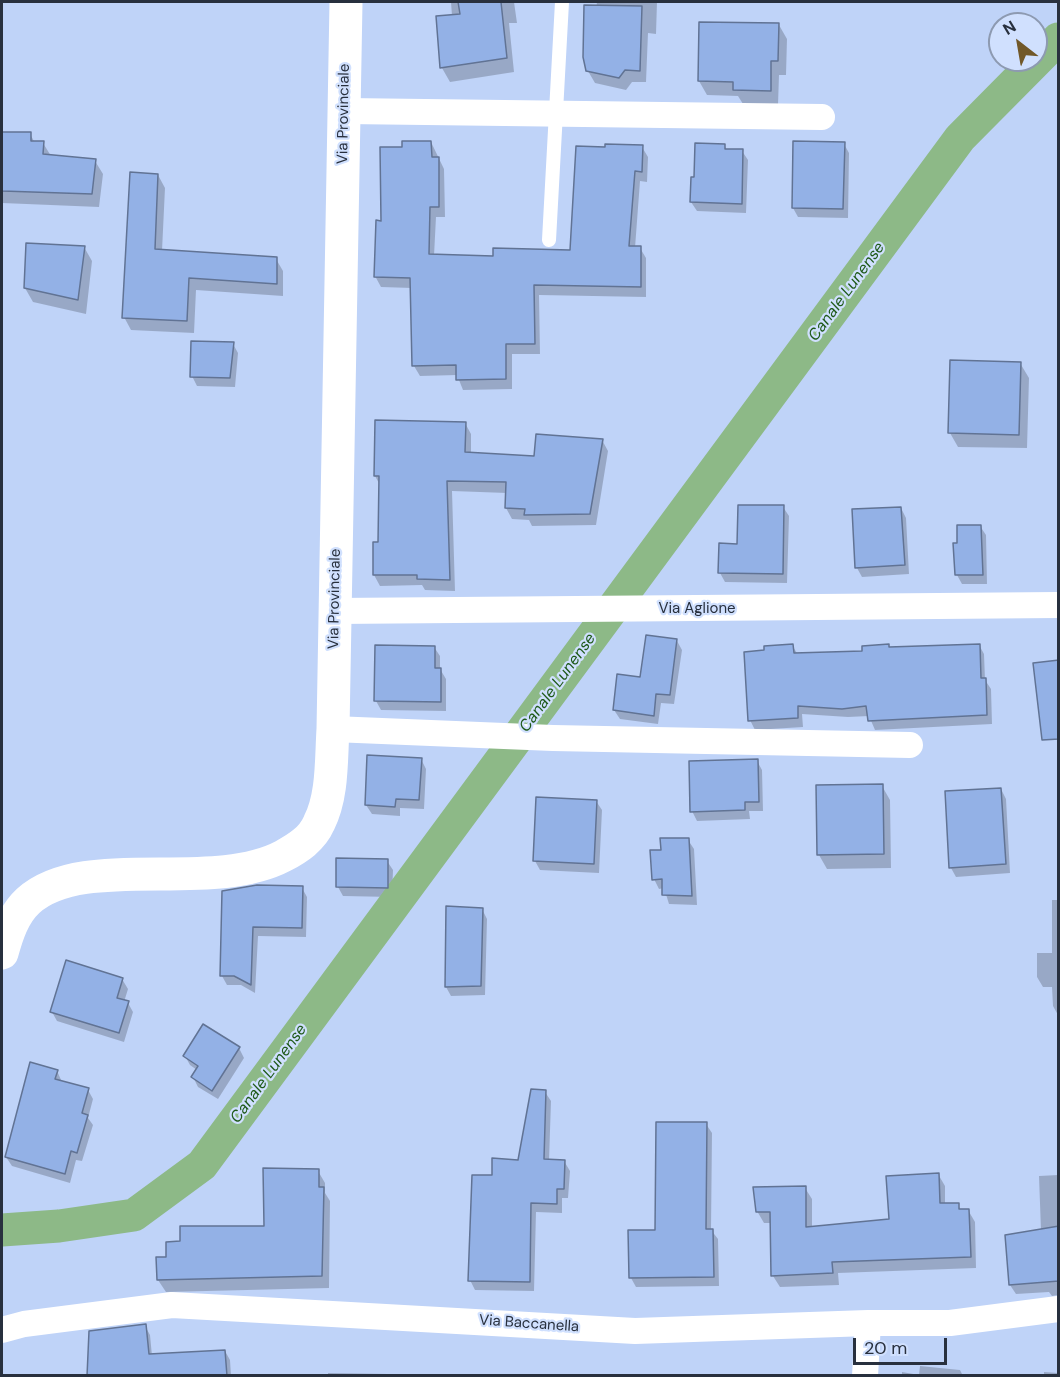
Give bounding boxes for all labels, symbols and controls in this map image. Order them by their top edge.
north arrow [988,12,1048,72]
text: N [999,16,1020,40]
street label: Via Provinciale [334,64,354,164]
water label: Canale Lunense [805,239,889,345]
street label: Via Provinciale [325,549,345,649]
street label: Via Aglione [658,600,736,618]
water label: Canale Lunense [516,630,600,736]
water label: Canale Lunense [227,1021,311,1127]
street label: Via Baccanella [478,1312,580,1336]
scale bar [856,1326,950,1364]
text: 20 m [864,1336,907,1360]

